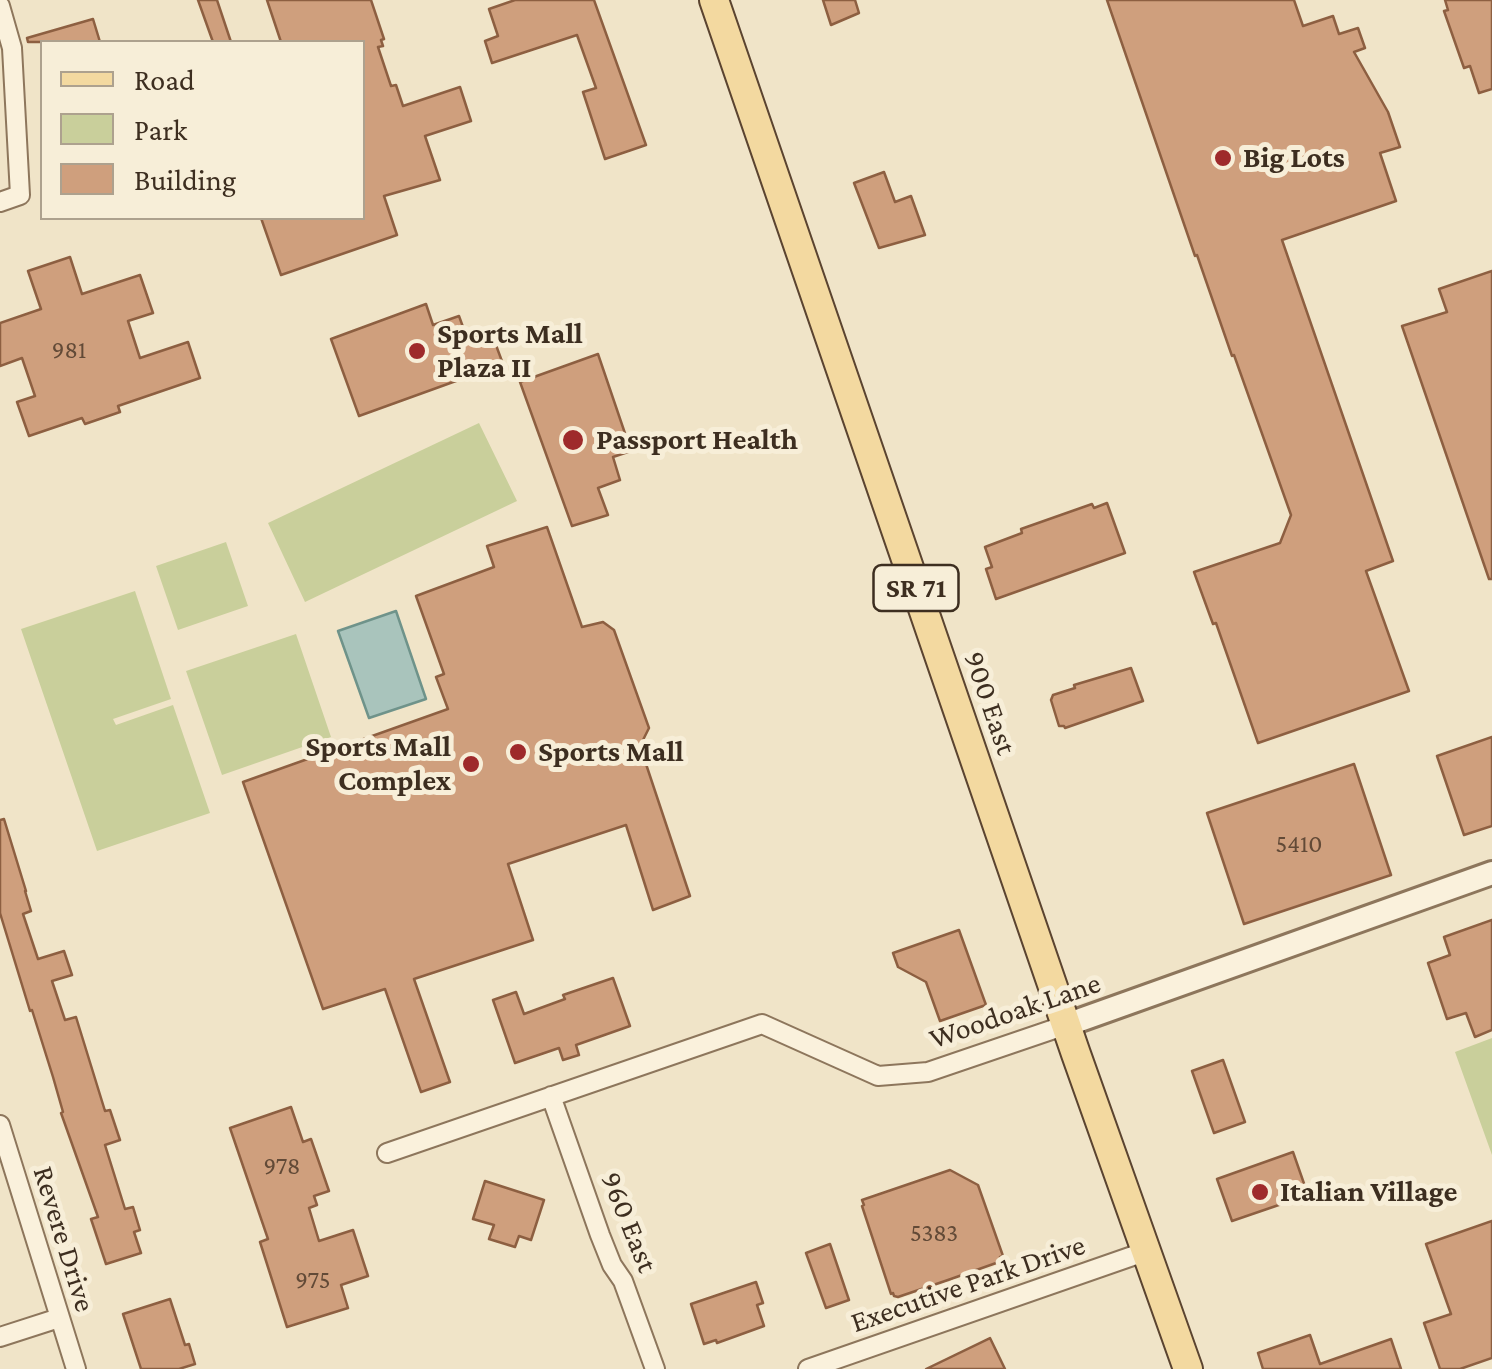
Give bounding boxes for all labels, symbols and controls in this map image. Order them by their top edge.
legend [40,40,365,220]
text: Road [134,63,195,96]
text: Park [134,113,187,146]
place label: Big Lots [1243,140,1345,176]
marker: Big Lots [1212,147,1234,169]
text: Building [134,163,236,196]
place label: Sports Mall Plaza II [437,316,583,386]
house number: 981 [52,335,86,365]
marker: Sports Mall Plaza II [406,340,428,362]
place label: Passport Health [596,422,798,458]
marker: Passport Health [560,427,586,453]
road number: SR 71 [874,565,958,611]
street label: 900 East [956,647,1024,759]
place label: Sports Mall Complex [305,729,451,800]
place label: Sports Mall [538,734,684,770]
marker: Sports Mall [507,741,529,763]
marker: Sports Mall Complex [460,753,482,775]
house number: 5410 [1276,829,1322,859]
street label: Woodoak Lane [925,965,1105,1057]
house number: 978 [263,1151,301,1181]
street label: Revere Drive [25,1162,103,1316]
street label: 960 East [593,1167,665,1277]
place label: Italian Village [1280,1174,1457,1210]
marker: Italian Village [1249,1181,1271,1203]
house number: 5383 [910,1218,958,1248]
street label: Executive Park Drive [846,1227,1090,1341]
house number: 975 [295,1265,331,1295]

